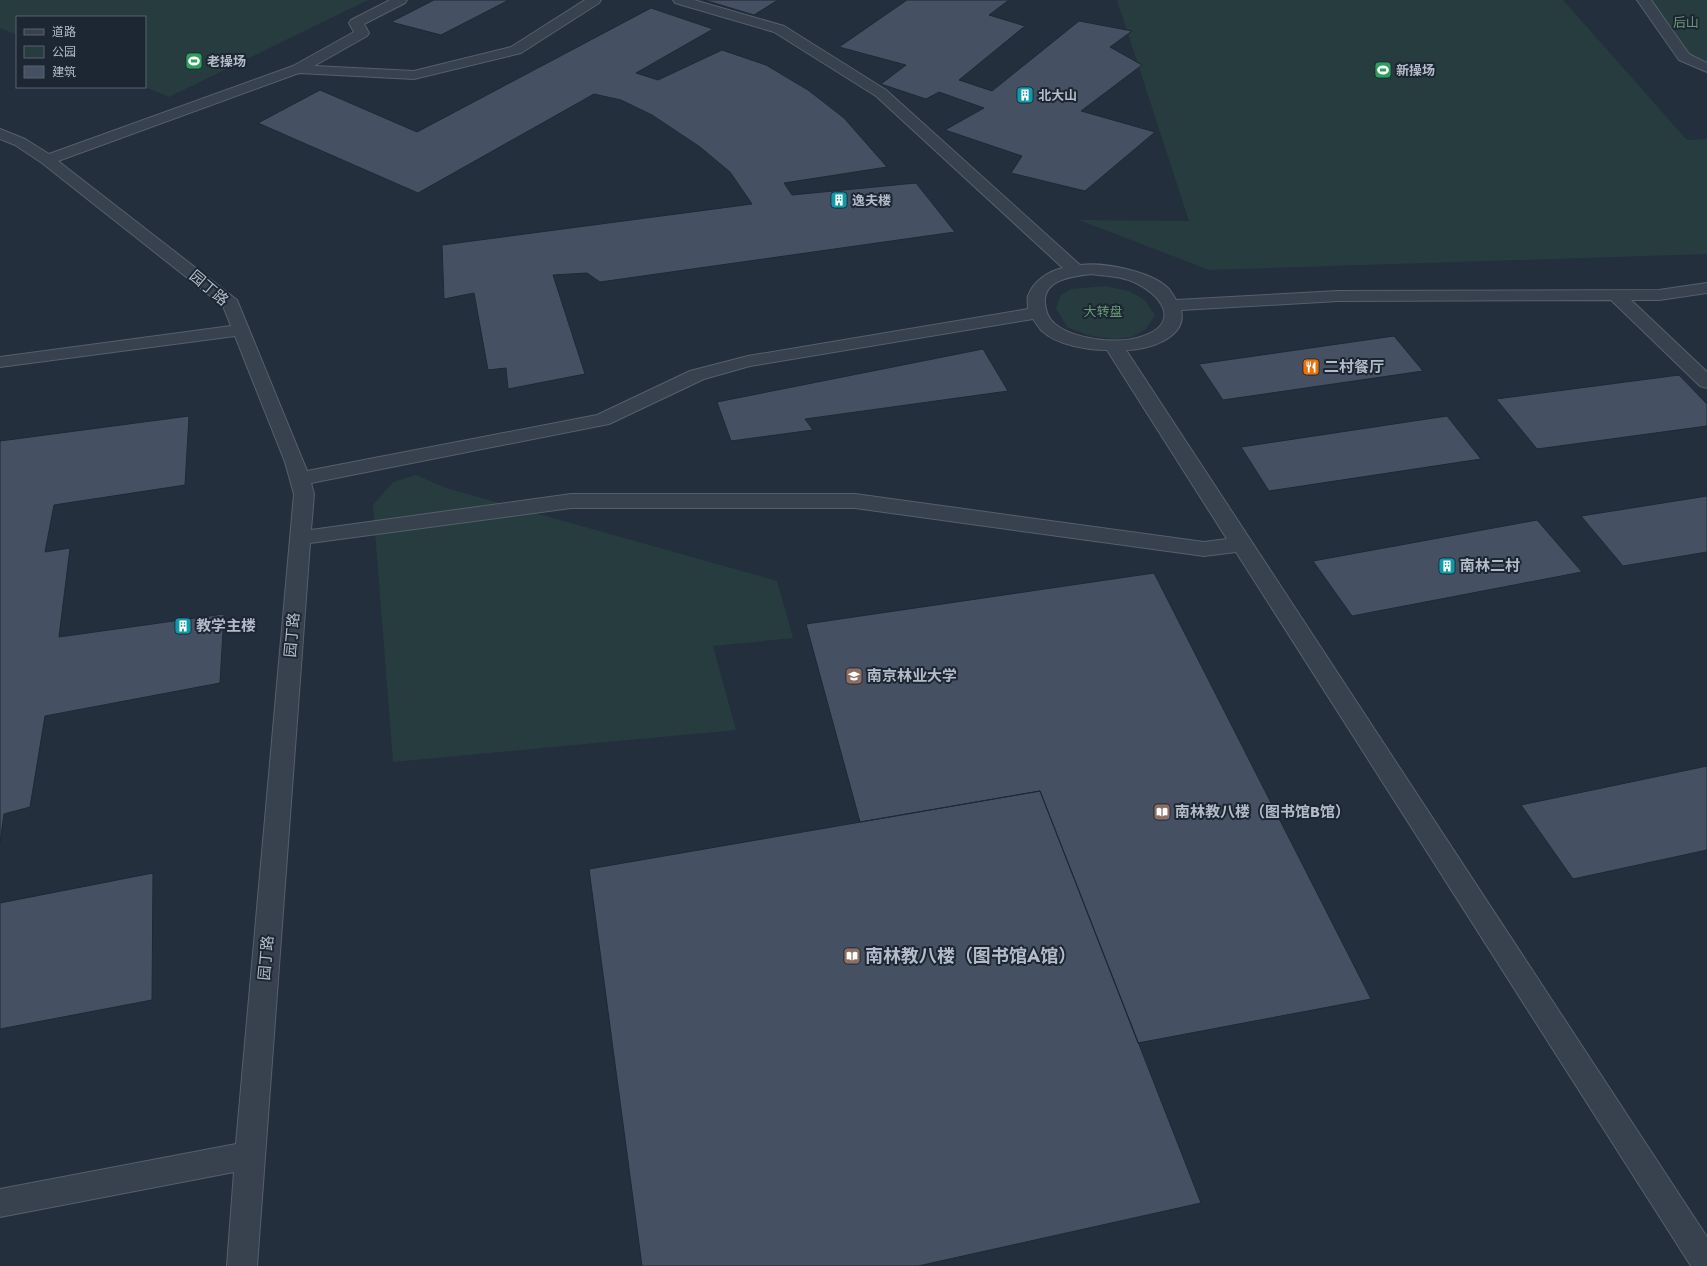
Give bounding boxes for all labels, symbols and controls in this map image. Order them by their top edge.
park label: 后山 [1673,13,1699,32]
legend [16,16,146,88]
text: 道路 [52,23,76,41]
text: 公园 [52,43,76,61]
sports icon: 老操场 [184,51,204,71]
place label: 老操场 [207,52,246,71]
sports icon: 新操场 [1373,60,1393,80]
place label: 新操场 [1396,61,1435,80]
text: 建筑 [52,63,76,81]
building icon: 北大山 [1015,85,1035,105]
place label: 北大山 [1038,86,1077,105]
building icon: 逸夫楼 [829,190,849,210]
place label: 逸夫楼 [852,191,891,210]
street label: 园丁路 [185,265,233,311]
park label: 大转盘 [1083,302,1123,321]
place label: 二村餐厅 [1324,356,1384,378]
restaurant icon: 二村餐厅 [1301,357,1321,377]
place label: 南林二村 [1460,555,1520,577]
building icon: 南林二村 [1437,556,1457,576]
street label: 园丁路 [279,612,305,658]
place label: 教学主楼 [196,615,256,637]
building icon: 教学主楼 [173,616,193,636]
place label: 南京林业大学 [867,665,957,687]
school or university icon: 南京林业大学 [844,666,864,686]
place label: 南林教八楼（图书馆B馆） [1175,801,1350,823]
library icon: 南林教八楼（图书馆B馆） [1152,802,1172,822]
street label: 园丁路 [253,935,279,981]
place label: 南林教八楼（图书馆A馆） [865,943,1076,969]
library icon: 南林教八楼（图书馆A馆） [842,946,862,966]

